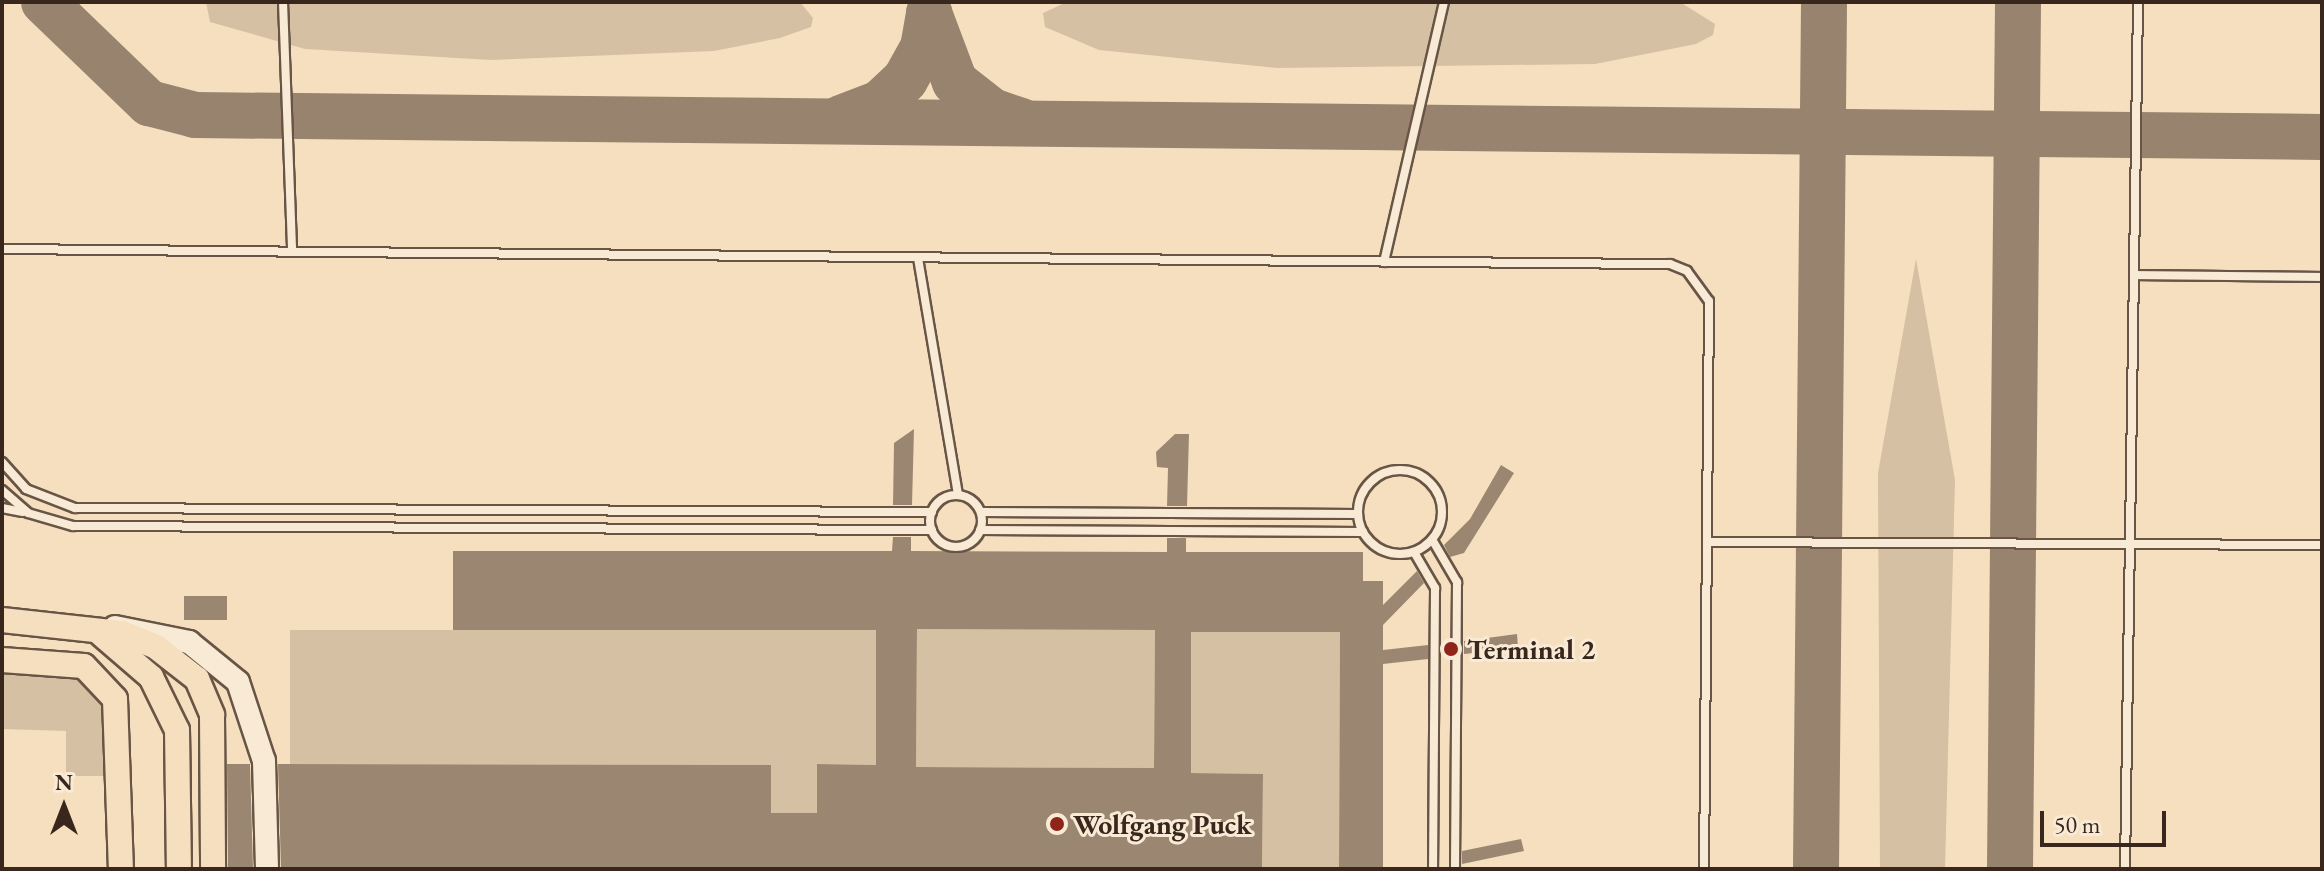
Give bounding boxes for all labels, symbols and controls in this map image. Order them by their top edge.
place label: Terminal 2 [1467,632,1595,666]
marker: Terminal 2 [1442,640,1460,658]
north arrow [24,767,104,847]
text: N [55,768,73,797]
scale bar [2044,795,2170,845]
place label: Wolfgang Puck [1073,807,1251,841]
text: 50 m [2054,809,2101,840]
marker: Wolfgang Puck [1048,815,1066,833]

